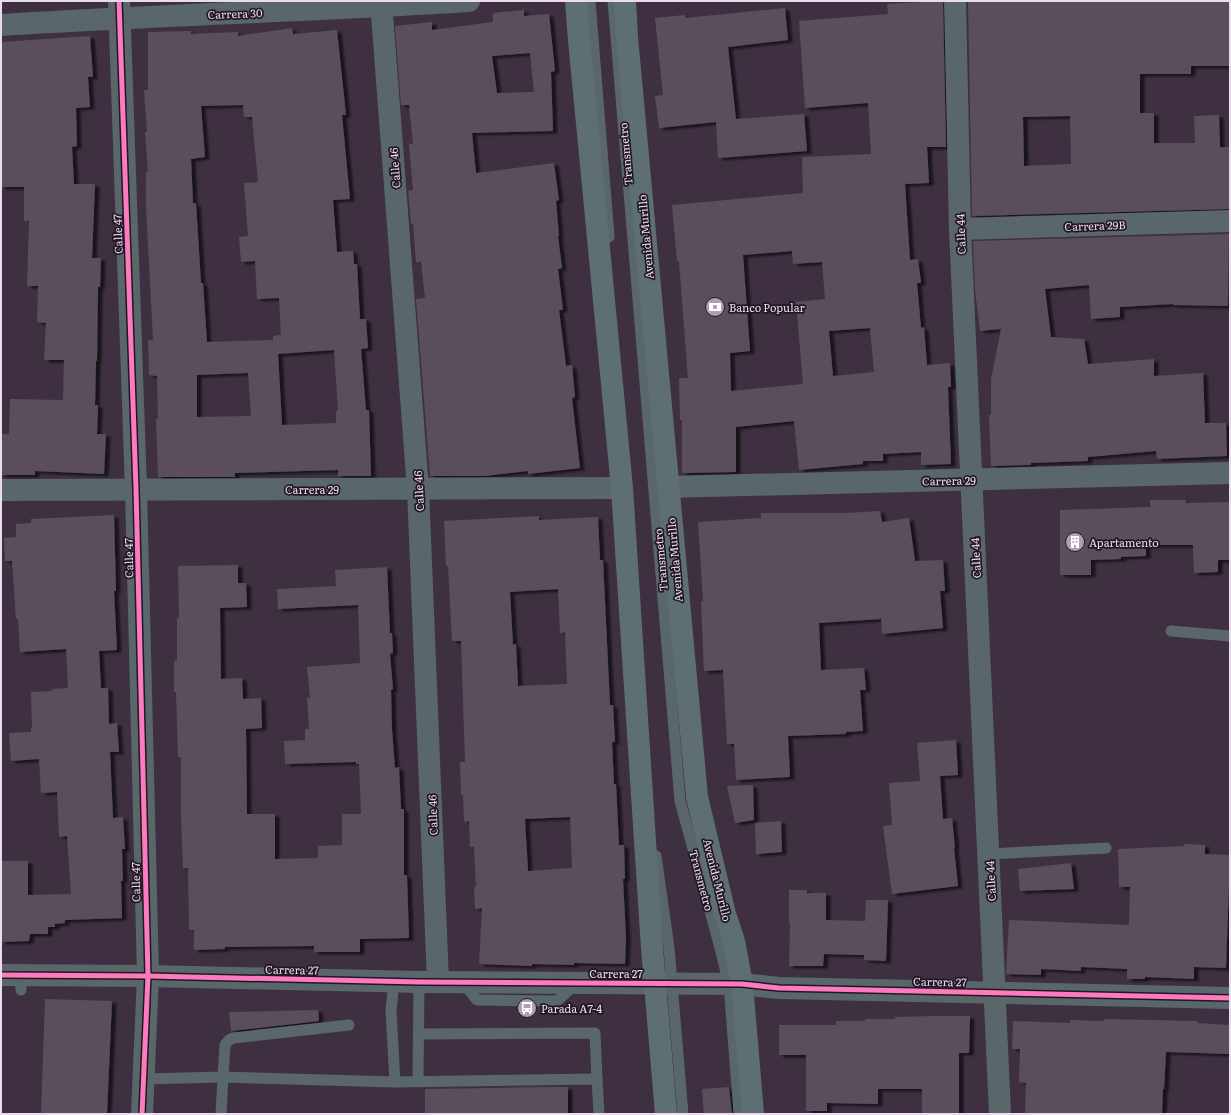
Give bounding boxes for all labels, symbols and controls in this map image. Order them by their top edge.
street label: Carrera 30 [207,4,263,22]
street label: Transmetro [614,122,636,186]
street label: Calle 46 [385,147,403,189]
street label: Avenida Murillo [633,194,657,280]
street label: Calle 47 [108,213,126,254]
street label: Calle 44 [951,213,969,255]
street label: Carrera 29B [1064,216,1126,234]
bank icon: Banco Popular [704,296,726,318]
place label: Banco Popular [729,299,806,315]
street label: Calle 46 [409,470,427,512]
street label: Carrera 29 [922,472,976,488]
street label: Carrera 29 [285,481,339,497]
street label: Avenida Murillo [662,517,686,603]
street label: Transmetro [649,528,671,592]
building icon: Apartamento [1064,531,1086,553]
place label: Apartamento [1089,534,1159,550]
street label: Calle 47 [120,537,136,578]
street label: Calle 44 [966,537,984,579]
street label: Calle 46 [423,794,441,836]
street label: Avenida Murillo [700,837,736,923]
street label: Transmetro [686,848,718,912]
street label: Calle 44 [981,860,999,902]
street label: Calle 47 [127,861,143,902]
street label: Carrera 27 [265,961,319,977]
street label: Carrera 27 [589,965,643,981]
street label: Carrera 27 [913,973,967,989]
bus stop icon: Parada A7-4 [516,997,538,1019]
place label: Parada A7-4 [541,1000,602,1016]

